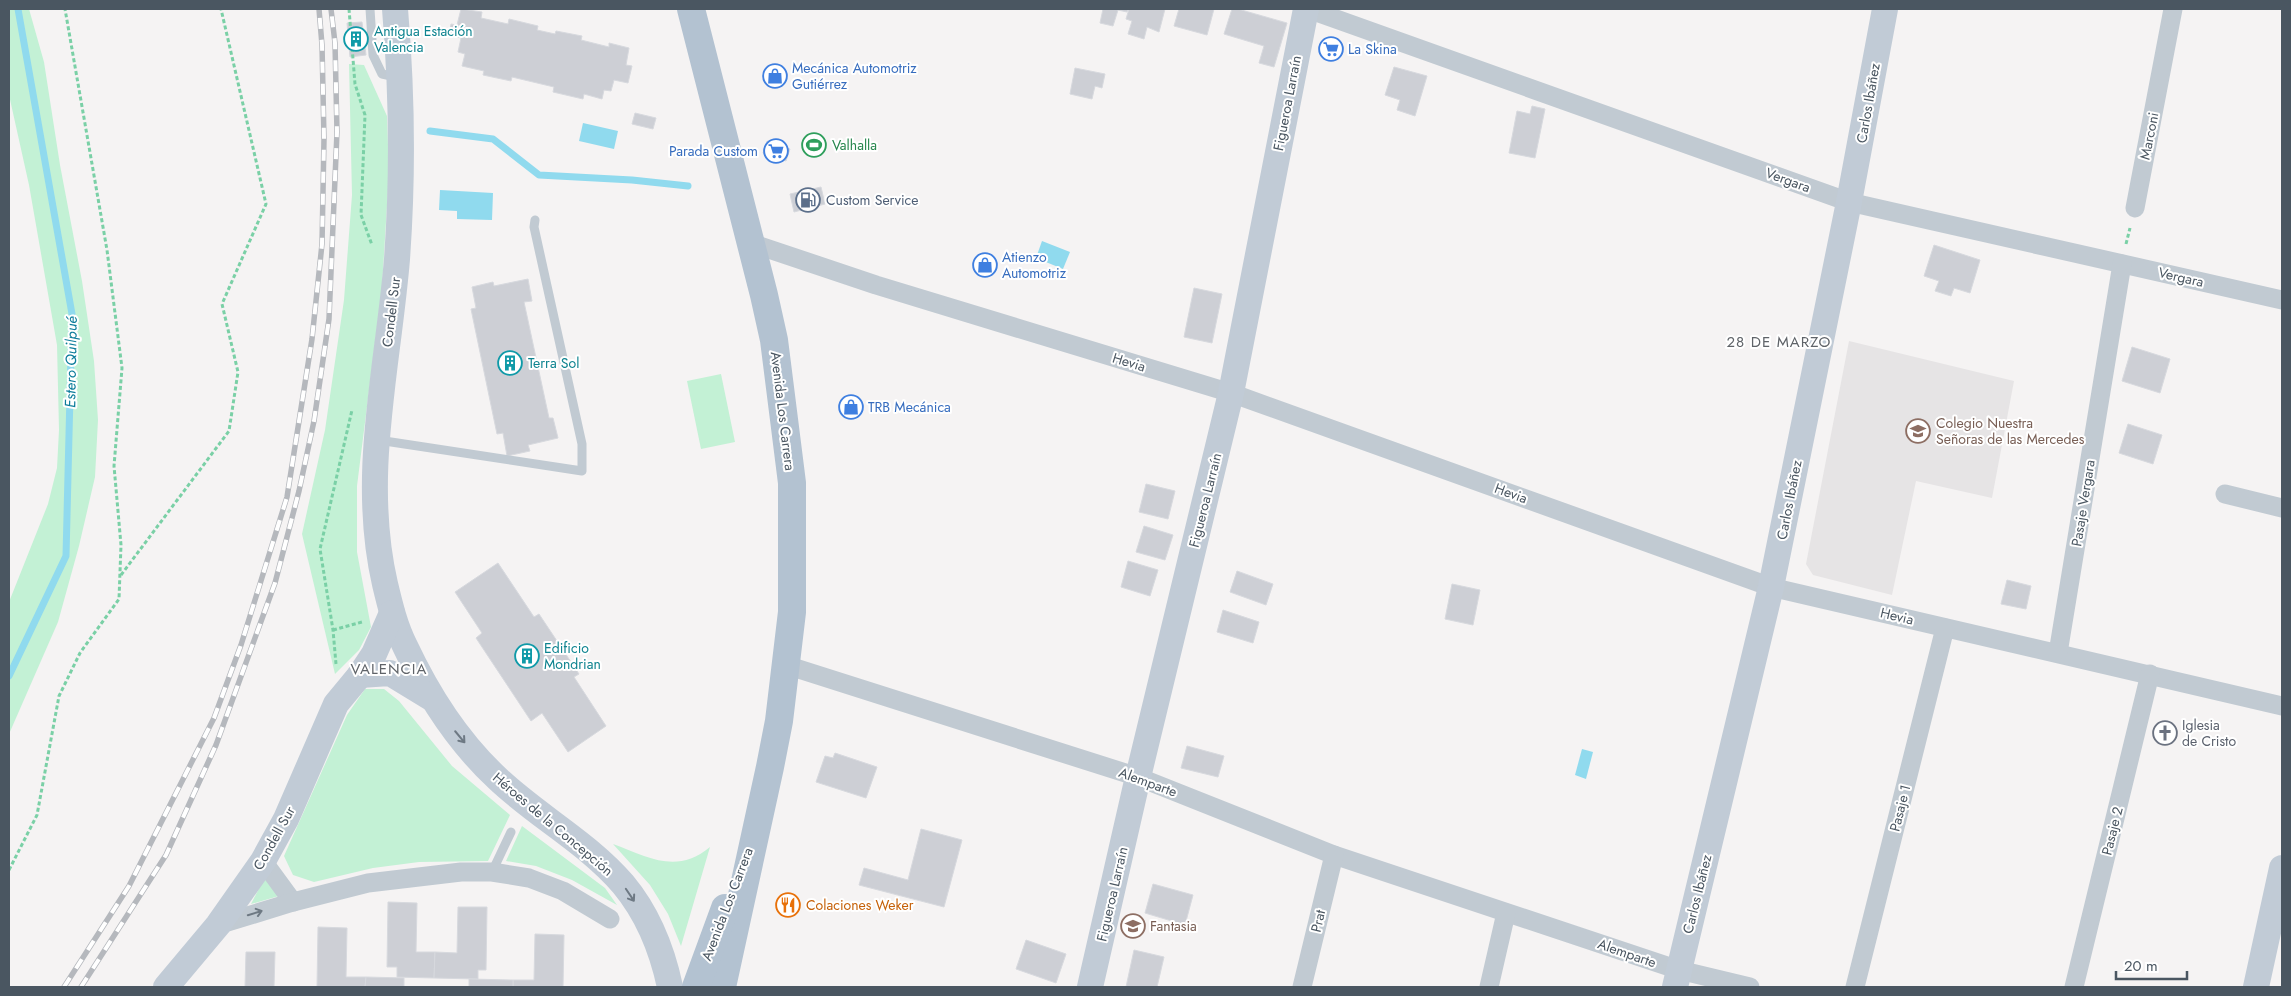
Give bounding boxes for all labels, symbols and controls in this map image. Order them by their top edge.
place label: Antigua Estación Valencia [374,21,473,57]
building icon: Antigua Estación Valencia [343,26,369,52]
supermarket icon: La Skina [1318,36,1344,62]
place label: La Skina [1348,39,1397,59]
street label: Figueroa Larraín [1268,54,1306,152]
place label: Mecánica Automotriz Gutiérrez [792,58,917,94]
street label: Carlos Ibáñez [1851,61,1885,145]
shop icon: Mecánica Automotriz Gutiérrez [762,63,788,89]
street label: Marconi [2135,111,2163,161]
sports icon: Valhalla [801,132,827,158]
place label: Valhalla [832,135,877,155]
supermarket icon: Parada Custom [763,138,789,164]
place label: Parada Custom [669,141,758,161]
street label: Vergara [1763,163,1813,197]
fuel station icon: Custom Service [795,187,821,213]
place label: Custom Service [826,190,919,210]
place label: Atienzo Automotriz [1002,247,1067,283]
shop icon: Atienzo Automotriz [972,252,998,278]
street label: Vergara [2156,262,2206,292]
street label: Condell Sur [377,276,405,348]
water label: Estero Quilpué [59,315,83,408]
district label: 28 DE MARZO [1727,331,1831,353]
street label: Hevia [1110,348,1148,376]
building icon: Terra Sol [497,350,523,376]
street label: Avenida Los Carrera [766,350,800,472]
place label: Terra Sol [528,353,579,373]
shop icon: TRB Mecánica [838,394,864,420]
place label: TRB Mecánica [868,397,951,417]
place label: Colegio Nuestra Señoras de las Mercedes [1936,413,2085,449]
school or university icon: Colegio Nuestra Señoras de las Mercedes [1905,418,1931,444]
street label: Figueroa Larraín [1184,451,1226,549]
street label: Carlos Ibáñez [1771,458,1807,542]
street label: Pasaje Vergara [2066,458,2100,548]
street label: Hevia [1492,478,1530,508]
street label: Hevia [1878,602,1916,630]
place label: Edificio Mondrian [544,638,601,674]
building icon: Edificio Mondrian [514,643,540,669]
district label: VALENCIA [351,658,427,680]
place label: Iglesia de Cristo [2182,715,2236,751]
church icon: Iglesia de Cristo [2152,720,2178,746]
one-way arrow [455,730,466,743]
street label: Alemparte [1116,762,1180,802]
street label: Héroes de la Concepción [488,768,618,880]
street label: Pasaje 1 [1885,782,1915,834]
street label: Condell Sur [248,802,300,874]
street label: Pasaje 2 [2096,805,2128,857]
street label: Avenida Los Carrera [696,844,758,964]
street label: Figueroa Larraín [1091,845,1133,943]
street label: Carlos Ibáñez [1678,852,1717,936]
one-way arrow [625,887,635,901]
restaurant icon: Colaciones Weker [775,892,801,918]
place label: Colaciones Weker [806,895,914,915]
street label: Prat [1306,907,1330,934]
one-way arrow [247,908,263,917]
school or university icon: Fantasia [1120,913,1146,939]
place label: Fantasia [1150,916,1197,936]
street label: Alemparte [1595,934,1659,972]
scale bar [2116,948,2187,980]
text: 20 m [2124,955,2158,977]

